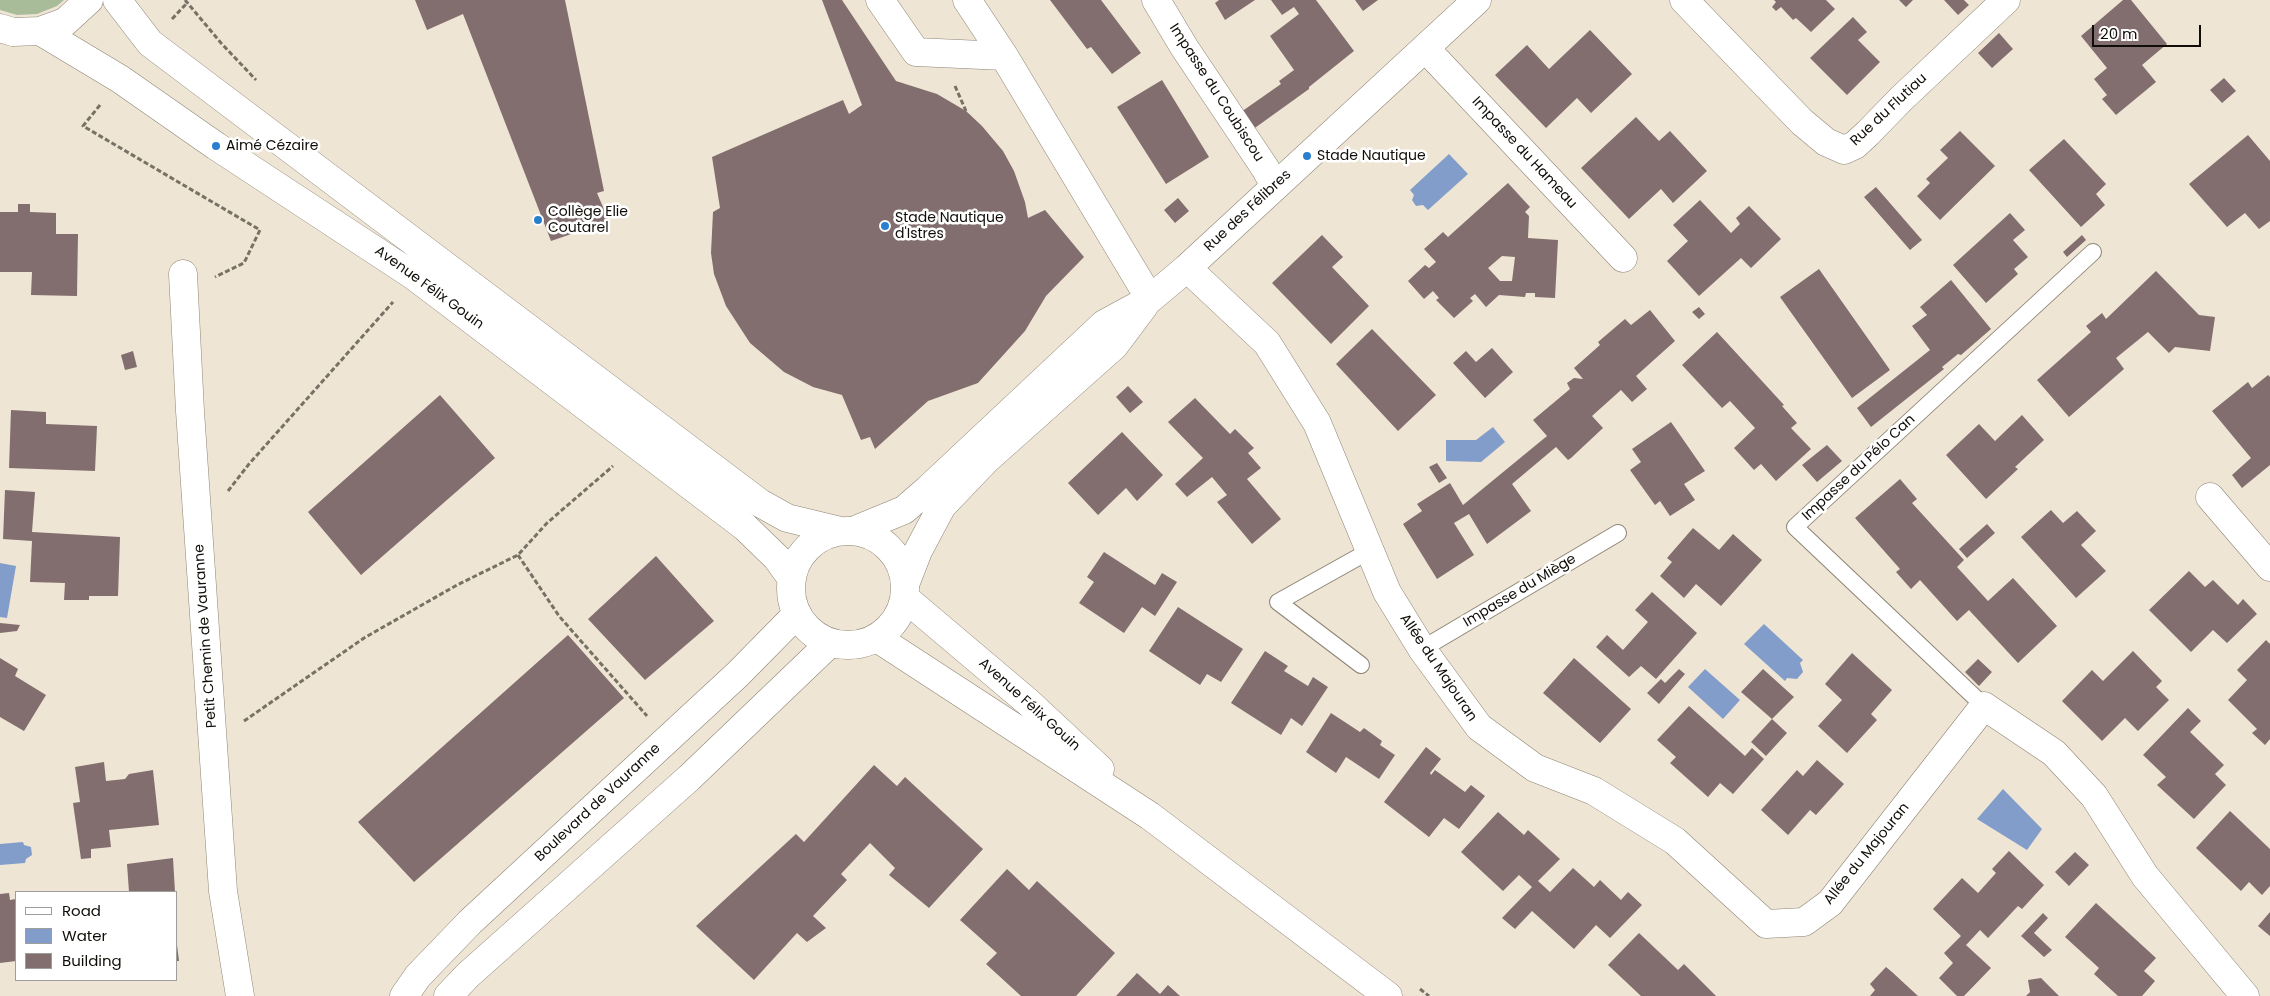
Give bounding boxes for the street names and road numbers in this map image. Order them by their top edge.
street label: Impasse du Coubiscou [1165,21,1267,165]
street label: Rue du Flutiau [1847,70,1931,150]
street label: Impasse du Hameau [1468,94,1580,212]
street label: Rue des Félibres [1201,167,1295,255]
street label: Avenue Félix Gouin [371,243,487,333]
street label: Impasse du Pélo Can [1799,411,1919,525]
street label: Petit Chemin de Vauranne [191,544,221,728]
street label: Impasse du Miège [1461,551,1579,631]
street label: Allée du Majouran [1396,611,1480,725]
street label: Avenue Félix Gouin [975,655,1083,755]
street label: Boulevard de Vauranne [532,740,664,866]
street label: Allée du Majouran [1821,800,1913,908]

